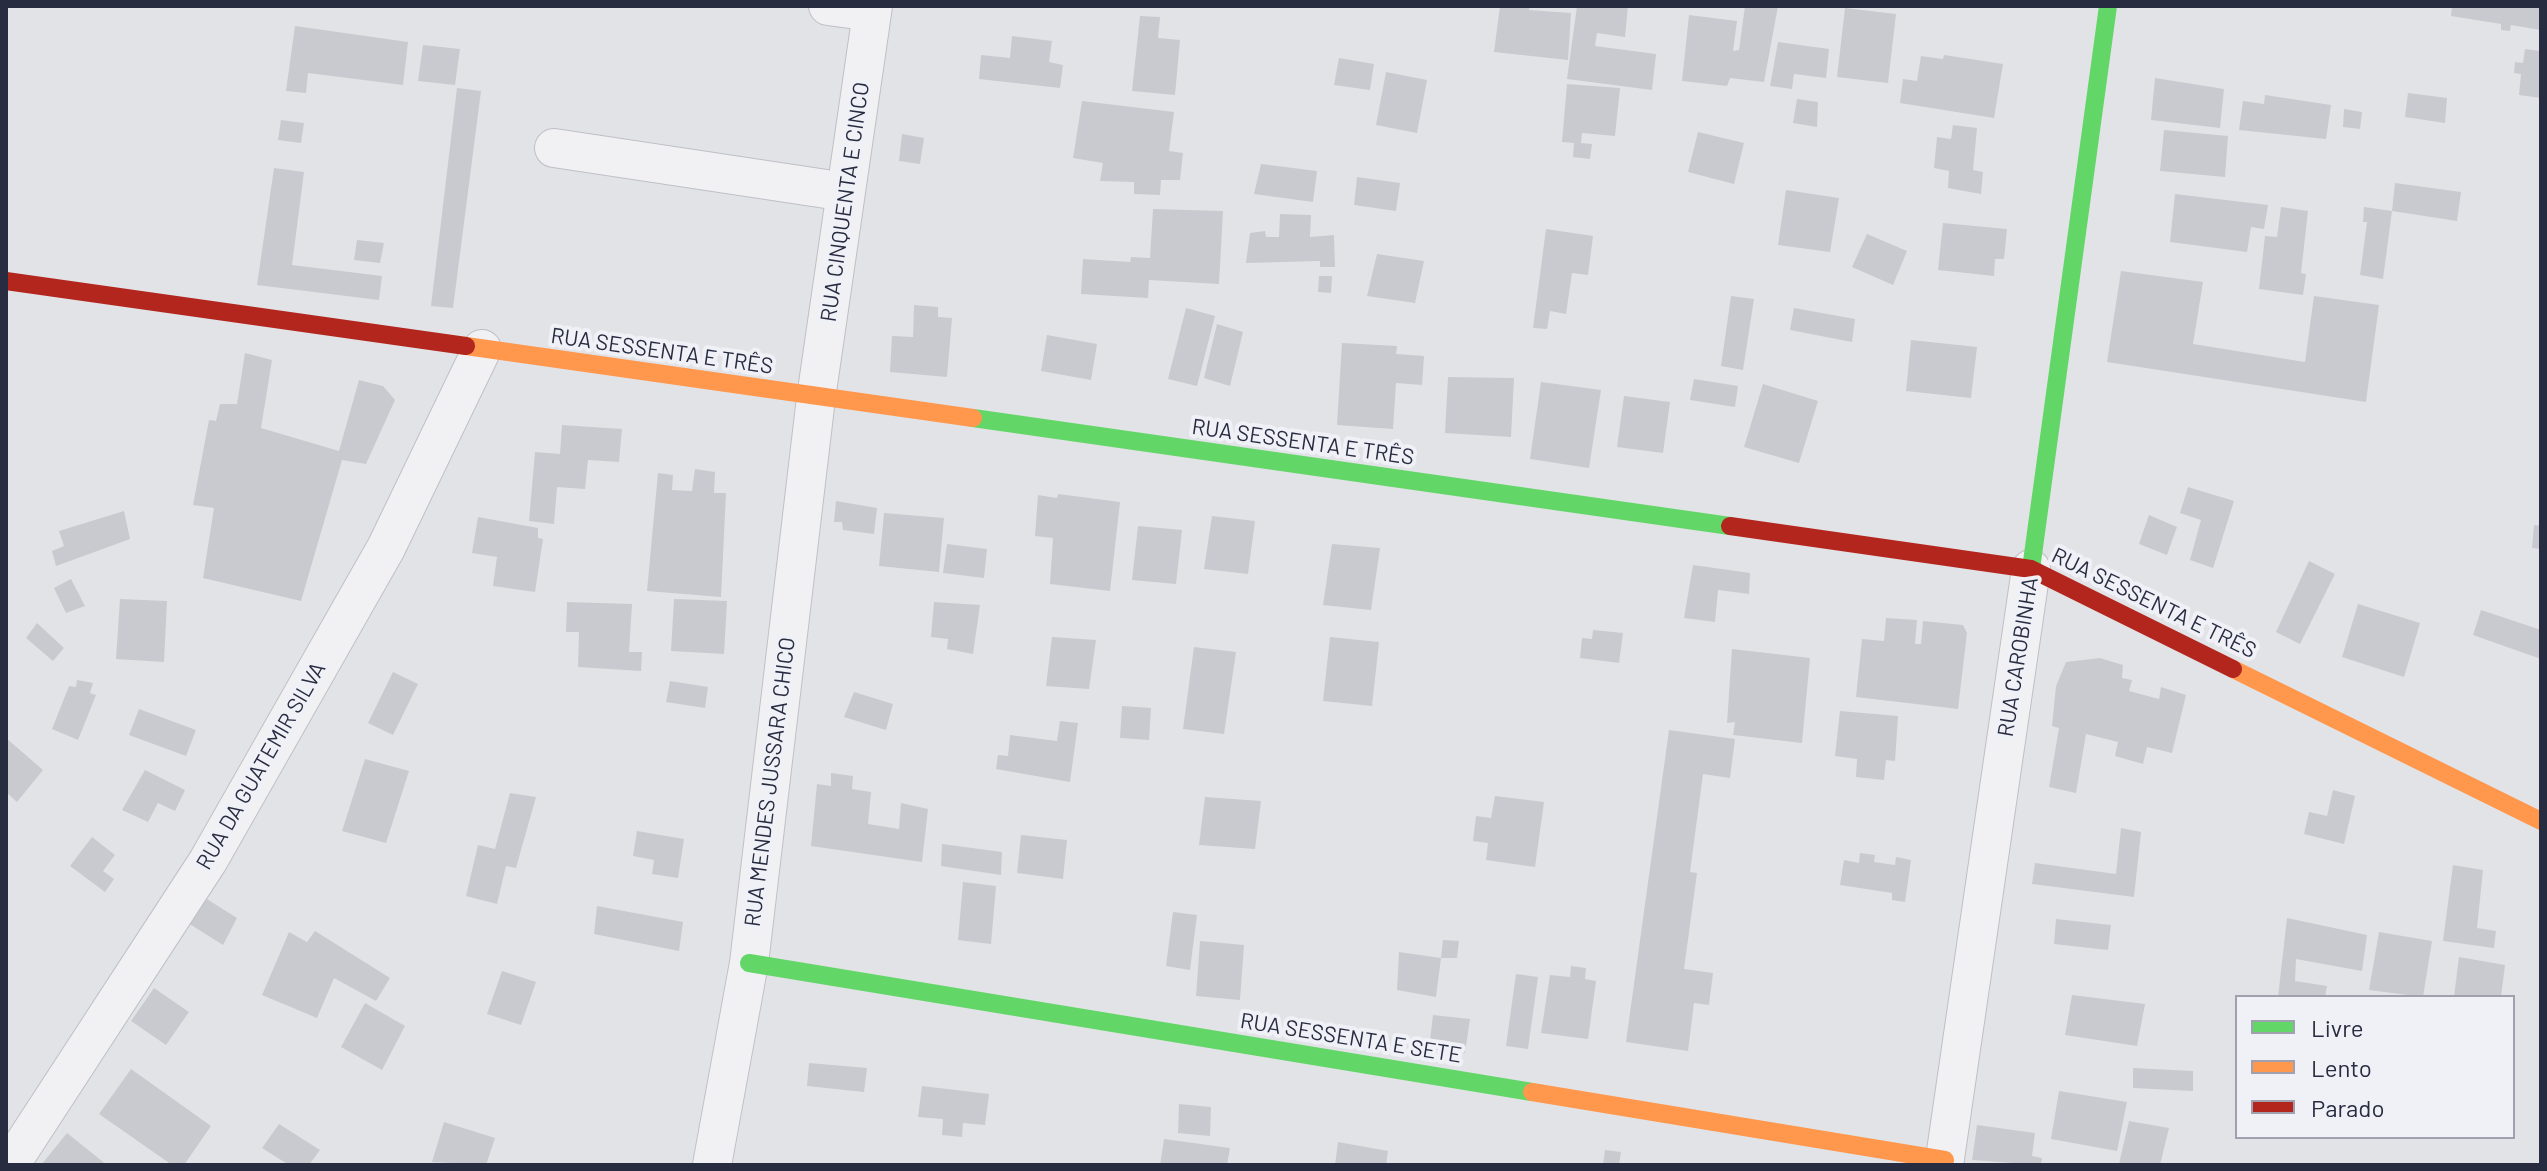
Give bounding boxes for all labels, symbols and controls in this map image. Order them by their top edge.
street label: RUA CINQUENTA E CINCO [815,80,875,324]
street label: RUA SESSENTA E TRÊS [549,322,775,380]
street label: RUA SESSENTA E TRÊS [1190,413,1416,471]
street label: RUA SESSENTA E TRÊS [2047,542,2261,664]
street label: RUA CAROBINHA [1992,575,2044,739]
street label: RUA MENDES JUSSARA CHICO [739,636,801,928]
street label: RUA DA GUATEMIR SILVA [191,657,331,875]
legend [2235,995,2515,1139]
street label: RUA SESSENTA E SETE [1238,1007,1464,1069]
text: Livre [2311,1013,2364,1042]
text: Lento [2311,1053,2372,1082]
text: Parado [2311,1093,2385,1122]

